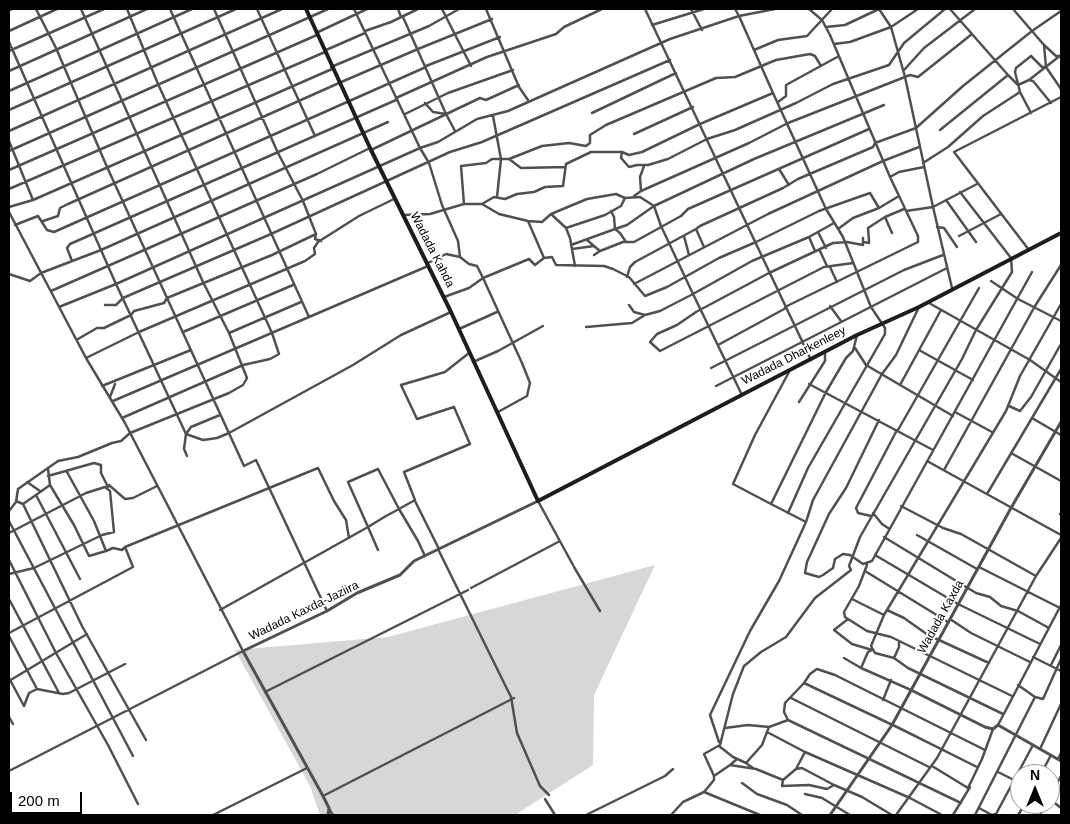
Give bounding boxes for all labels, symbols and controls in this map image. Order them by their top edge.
street label: Wadada Kahda [407,210,457,290]
street label: Wadada Dharkenleey [740,323,848,389]
street label: Wadada Kaxda-Jaziira [247,578,361,644]
street label: Wadada Kaxda [915,578,967,656]
north arrow [1010,764,1060,814]
text: N [1030,767,1040,783]
scale bar [12,782,85,814]
text: 200 m [18,792,60,809]

